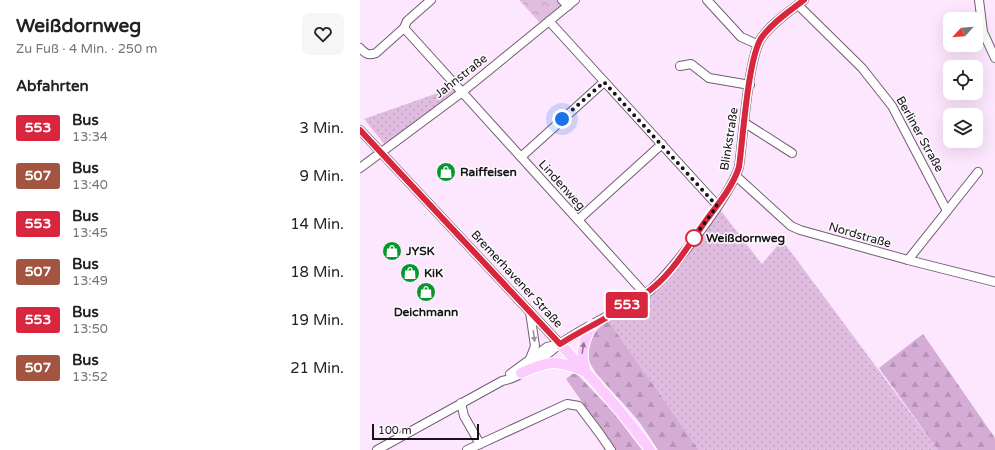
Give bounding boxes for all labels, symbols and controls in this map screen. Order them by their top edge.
north arrow [943,12,983,52]
map controls [943,12,983,148]
button: heart [302,13,344,55]
text: Weißdornweg [16,15,141,37]
text: Zu Fuß · 4 Min. · 250 m [16,41,157,57]
street label: Jahnstraße [432,51,490,101]
button: locate [943,60,983,100]
text: Abfahrten [16,77,89,95]
street label: Berliner Straße [893,94,947,175]
street label: Blinkstraße [717,106,741,172]
button: layers [943,108,983,148]
your location [552,109,572,129]
text: Bus [72,111,99,129]
text: 553 [25,119,51,136]
text: 3 Min. [300,119,344,137]
text: 13:34 [72,129,108,145]
street label: Lindenweg [536,157,588,213]
text: Bus [72,159,99,177]
shop icon: Raiffeisen [435,161,457,183]
place label: Raiffeisen [460,165,517,179]
text: 507 [25,167,51,184]
text: 9 Min. [300,167,344,185]
text: 13:40 [72,177,108,193]
text: Bus [72,207,99,225]
text: 553 [25,215,51,232]
text: 14 Min. [290,215,344,233]
street label: Nordstraße [827,219,893,251]
text: 13:45 [72,225,108,241]
street label: Bremerhavener Straße [468,227,566,331]
marker: Weißdornweg [685,229,703,247]
place label: Weißdornweg [706,231,785,246]
shop icon: JYSK [381,240,403,262]
place label: JYSK [405,244,435,258]
text: Bus [72,255,99,273]
shop icon: KiK [399,262,421,284]
text: 507 [25,263,51,280]
text: 18 Min. [290,263,344,281]
place label: KiK [424,266,443,280]
text: 13:49 [72,273,108,289]
shop icon: Deichmann [415,281,437,303]
line badge: 553 [604,292,650,318]
text: 553 [614,296,640,313]
text: Bus [72,303,99,321]
place label: Deichmann [394,305,458,319]
text: 553 [25,311,51,328]
text: 19 Min. [290,311,344,329]
text: 13:50 [72,321,108,337]
one-way arrow [531,330,537,342]
one-way arrow [580,342,586,354]
text: Bus [72,351,99,369]
text: 507 [25,359,51,376]
text: 21 Min. [290,359,344,377]
text: 13:52 [72,369,108,385]
scale bar [372,422,479,441]
text: 100 m [378,424,412,437]

